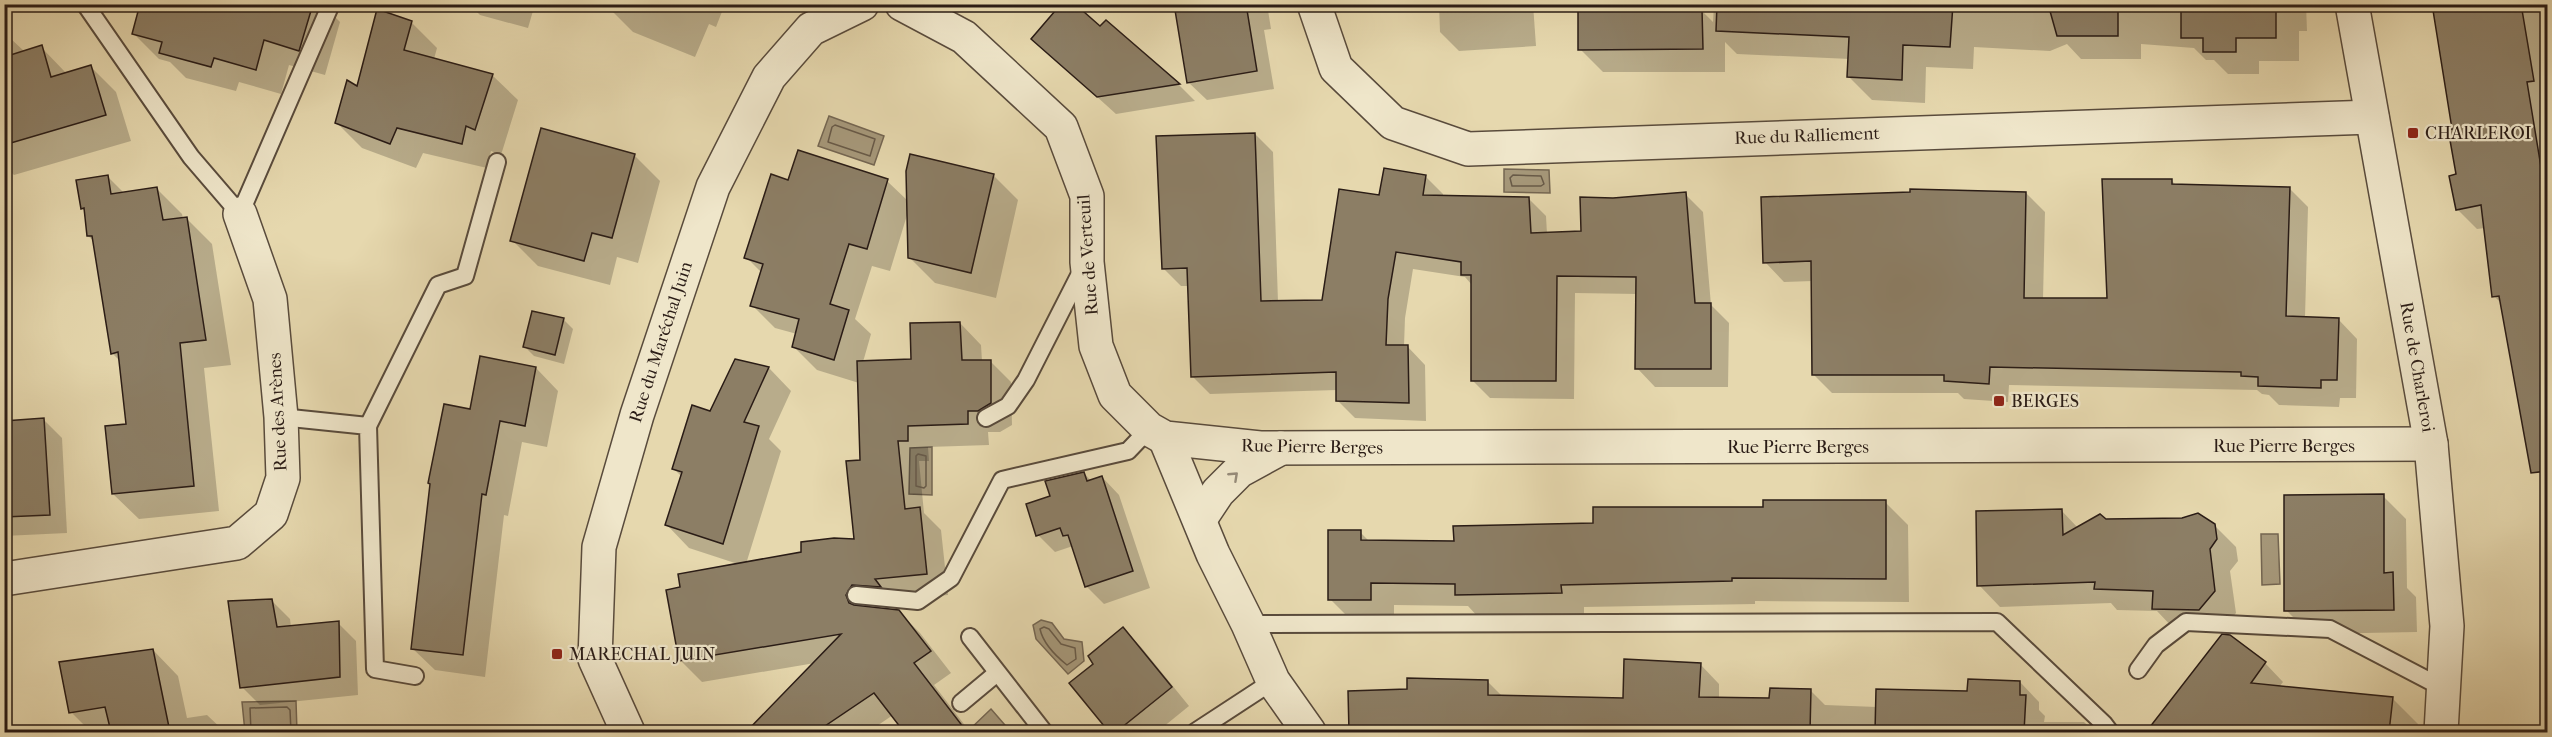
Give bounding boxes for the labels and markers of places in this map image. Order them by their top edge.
place label: CHARLEROI [2425,123,2531,144]
marker: CHARLEROI [2406,126,2420,140]
place label: BERGES [2011,391,2079,412]
marker: BERGES [1992,394,2006,408]
place label: MARECHAL JUIN [569,644,716,665]
marker: MARECHAL JUIN [550,647,564,661]

